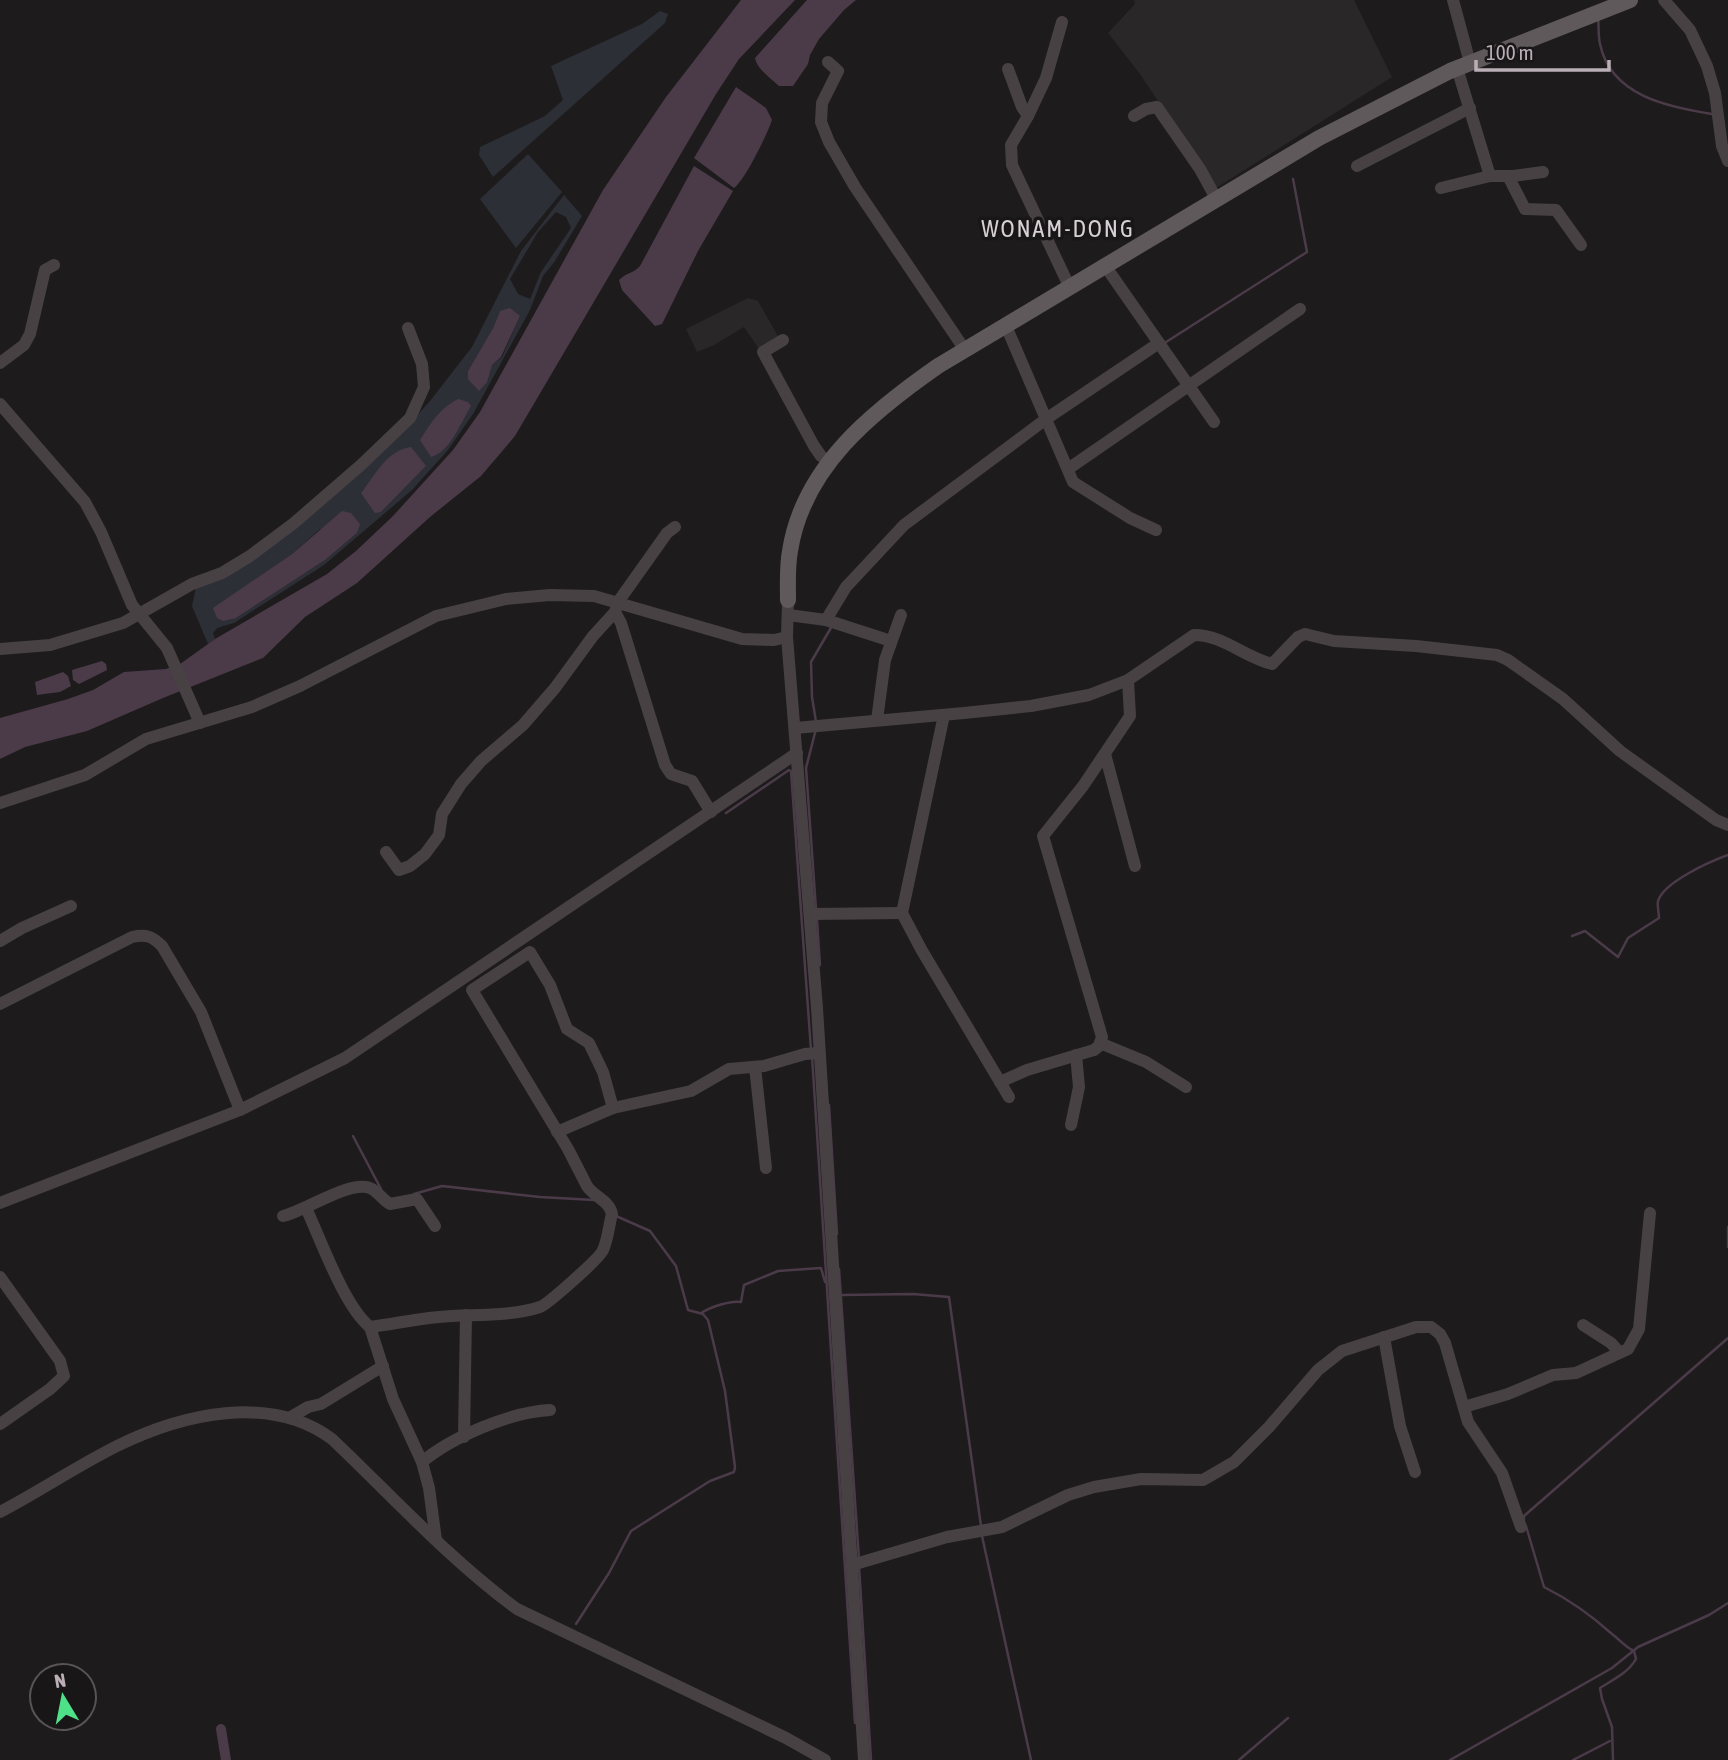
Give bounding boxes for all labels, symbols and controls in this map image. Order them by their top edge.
scale bar [1476,28,1609,72]
text: 100 m [1486,40,1534,64]
district label: WONAM-DONG [981,215,1135,242]
north arrow [28,1662,98,1732]
text: N [53,1668,67,1692]

